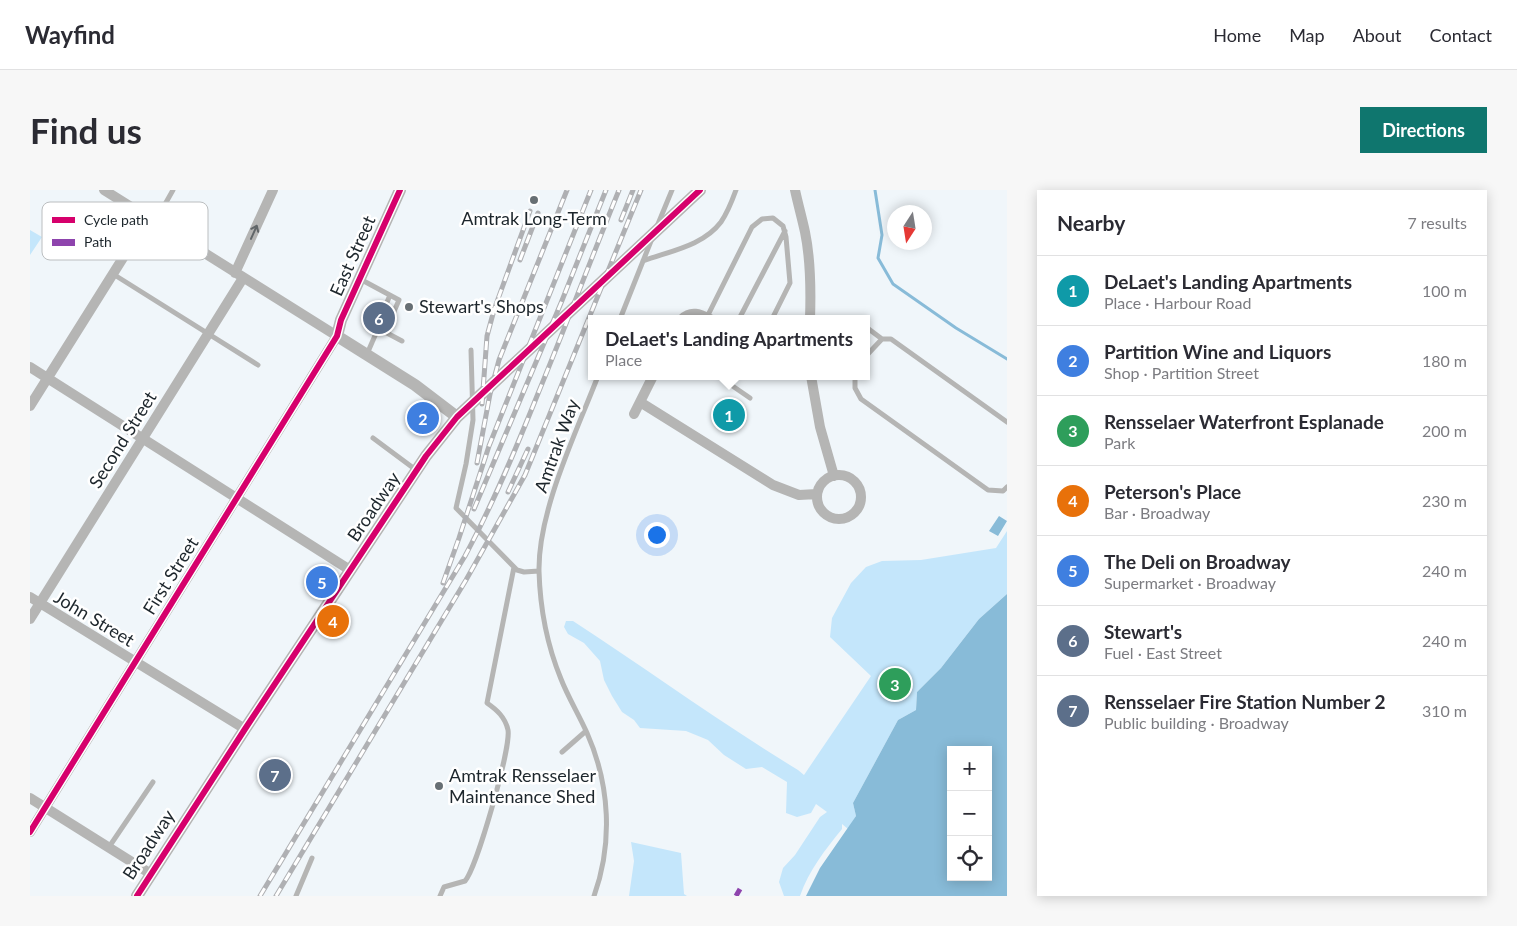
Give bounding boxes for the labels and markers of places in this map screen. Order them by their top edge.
marker: Amtrak Long-Term [528,194,540,206]
place label: Amtrak Long-Term [461,207,607,229]
place label: Stewart's Shops [419,295,544,317]
pin: 6 [363,299,395,337]
marker: Stewart's Shops [403,301,415,313]
pin: 1 [713,396,745,434]
pin: 2 [407,399,439,437]
pin: 5 [306,563,338,601]
pin: 4 [317,602,349,640]
pin: 3 [879,665,911,703]
pin: 7 [259,756,291,794]
place label: Amtrak Rensselaer Maintenance Shed [449,764,596,807]
marker: Amtrak Rensselaer Maintenance Shed [433,780,445,792]

